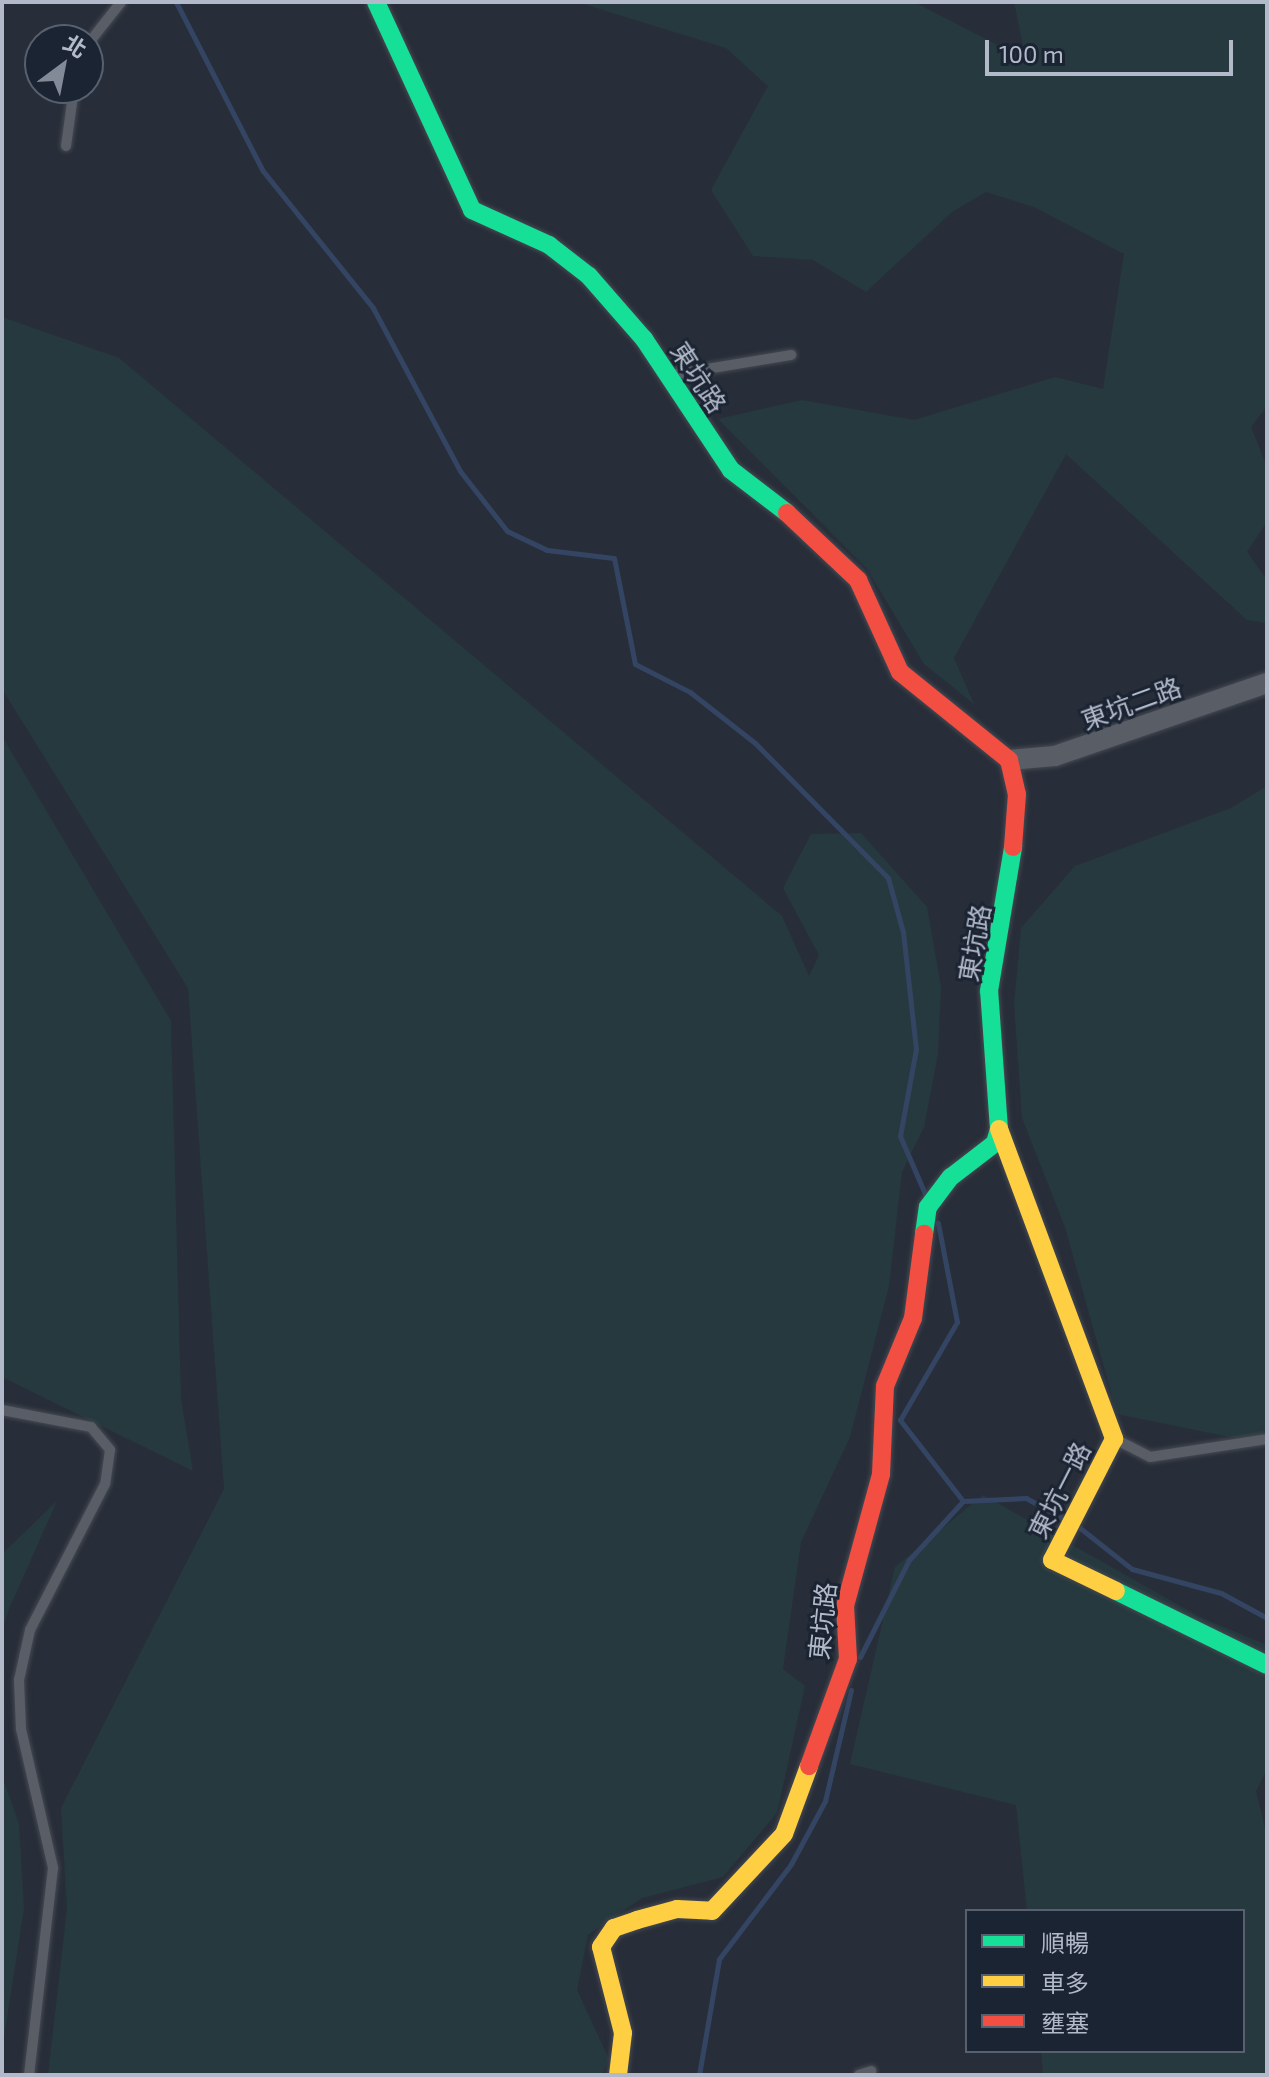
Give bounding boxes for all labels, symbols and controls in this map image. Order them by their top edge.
north arrow [24,24,104,104]
scale bar [989,24,1237,74]
text: 北 [59,28,92,62]
text: 100 m [999,39,1064,68]
street label: 東坑路 [665,336,733,418]
street label: 東坑二路 [1077,671,1185,735]
street label: 東坑路 [952,902,996,984]
street label: 東坑一路 [1021,1437,1097,1543]
street label: 東坑路 [802,1581,842,1661]
legend [965,1909,1245,2053]
text: 順暢 [1041,1928,1089,1957]
text: 車多 [1041,1968,1089,1997]
text: 壅塞 [1041,2008,1089,2037]

